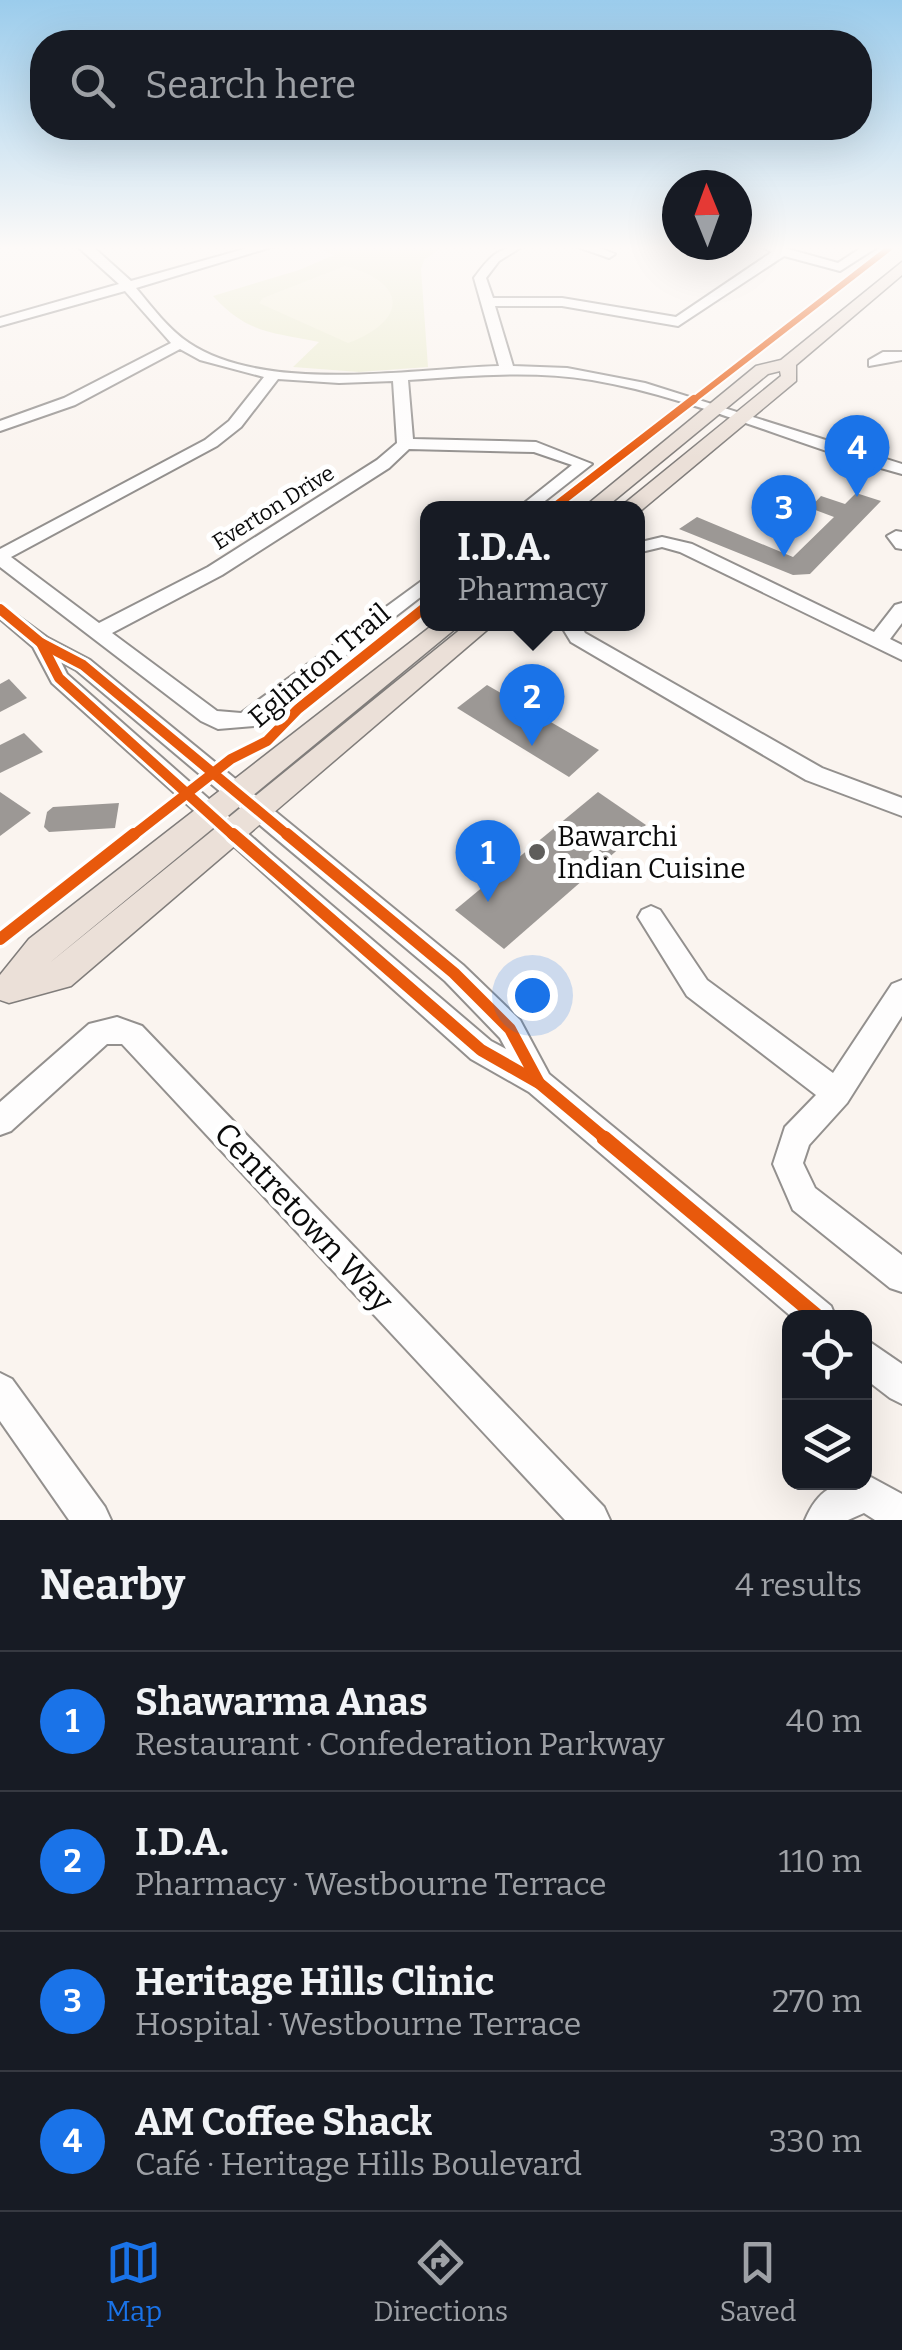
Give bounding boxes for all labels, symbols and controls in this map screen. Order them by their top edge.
search box [30,30,872,140]
icon: search [65,58,120,113]
text: Search here [145,62,356,108]
north arrow [662,170,752,260]
pin: 4 [824,414,890,497]
street label: Everton Drive [207,459,339,556]
pin: 3 [752,474,816,557]
popup [420,501,645,631]
text: I.D.A. [457,524,551,570]
text: Pharmacy [457,570,608,608]
street label: Eglinton Trail [242,597,397,734]
pin: 2 [500,664,564,746]
pin: 1 [456,820,520,902]
place label: Bawarchi Indian Cuisine [557,820,746,885]
marker: Bawarchi Indian Cuisine [526,841,548,863]
your location [507,970,558,1021]
street label: Centretown Way [207,1115,402,1320]
map controls [782,1310,872,1490]
button: locate [782,1310,872,1400]
button: layers [782,1400,872,1490]
text: Nearby [40,1560,185,1610]
text: 4 results [735,1566,862,1604]
text: Shawarma Anas [135,1679,428,1725]
text: 1 [66,1702,79,1740]
text: 40 m [786,1702,862,1740]
text: Restaurant · Confederation Parkway [135,1725,664,1763]
text: I.D.A. [135,1819,229,1865]
text: 2 [63,1842,82,1880]
text: 110 m [779,1842,862,1880]
text: Pharmacy · Westbourne Terrace [135,1865,607,1903]
text: Heritage Hills Clinic [135,1959,494,2005]
text: 3 [63,1982,82,2020]
text: 270 m [772,1982,862,2020]
text: Hospital · Westbourne Terrace [135,2005,581,2043]
text: AM Coffee Shack [135,2099,432,2145]
text: 4 [63,2122,82,2160]
text: 330 m [769,2122,862,2160]
text: Café · Heritage Hills Boulevard [135,2145,582,2183]
tab: Map [106,2235,162,2328]
tab: Directions [373,2235,508,2328]
tab: Saved [719,2235,796,2328]

